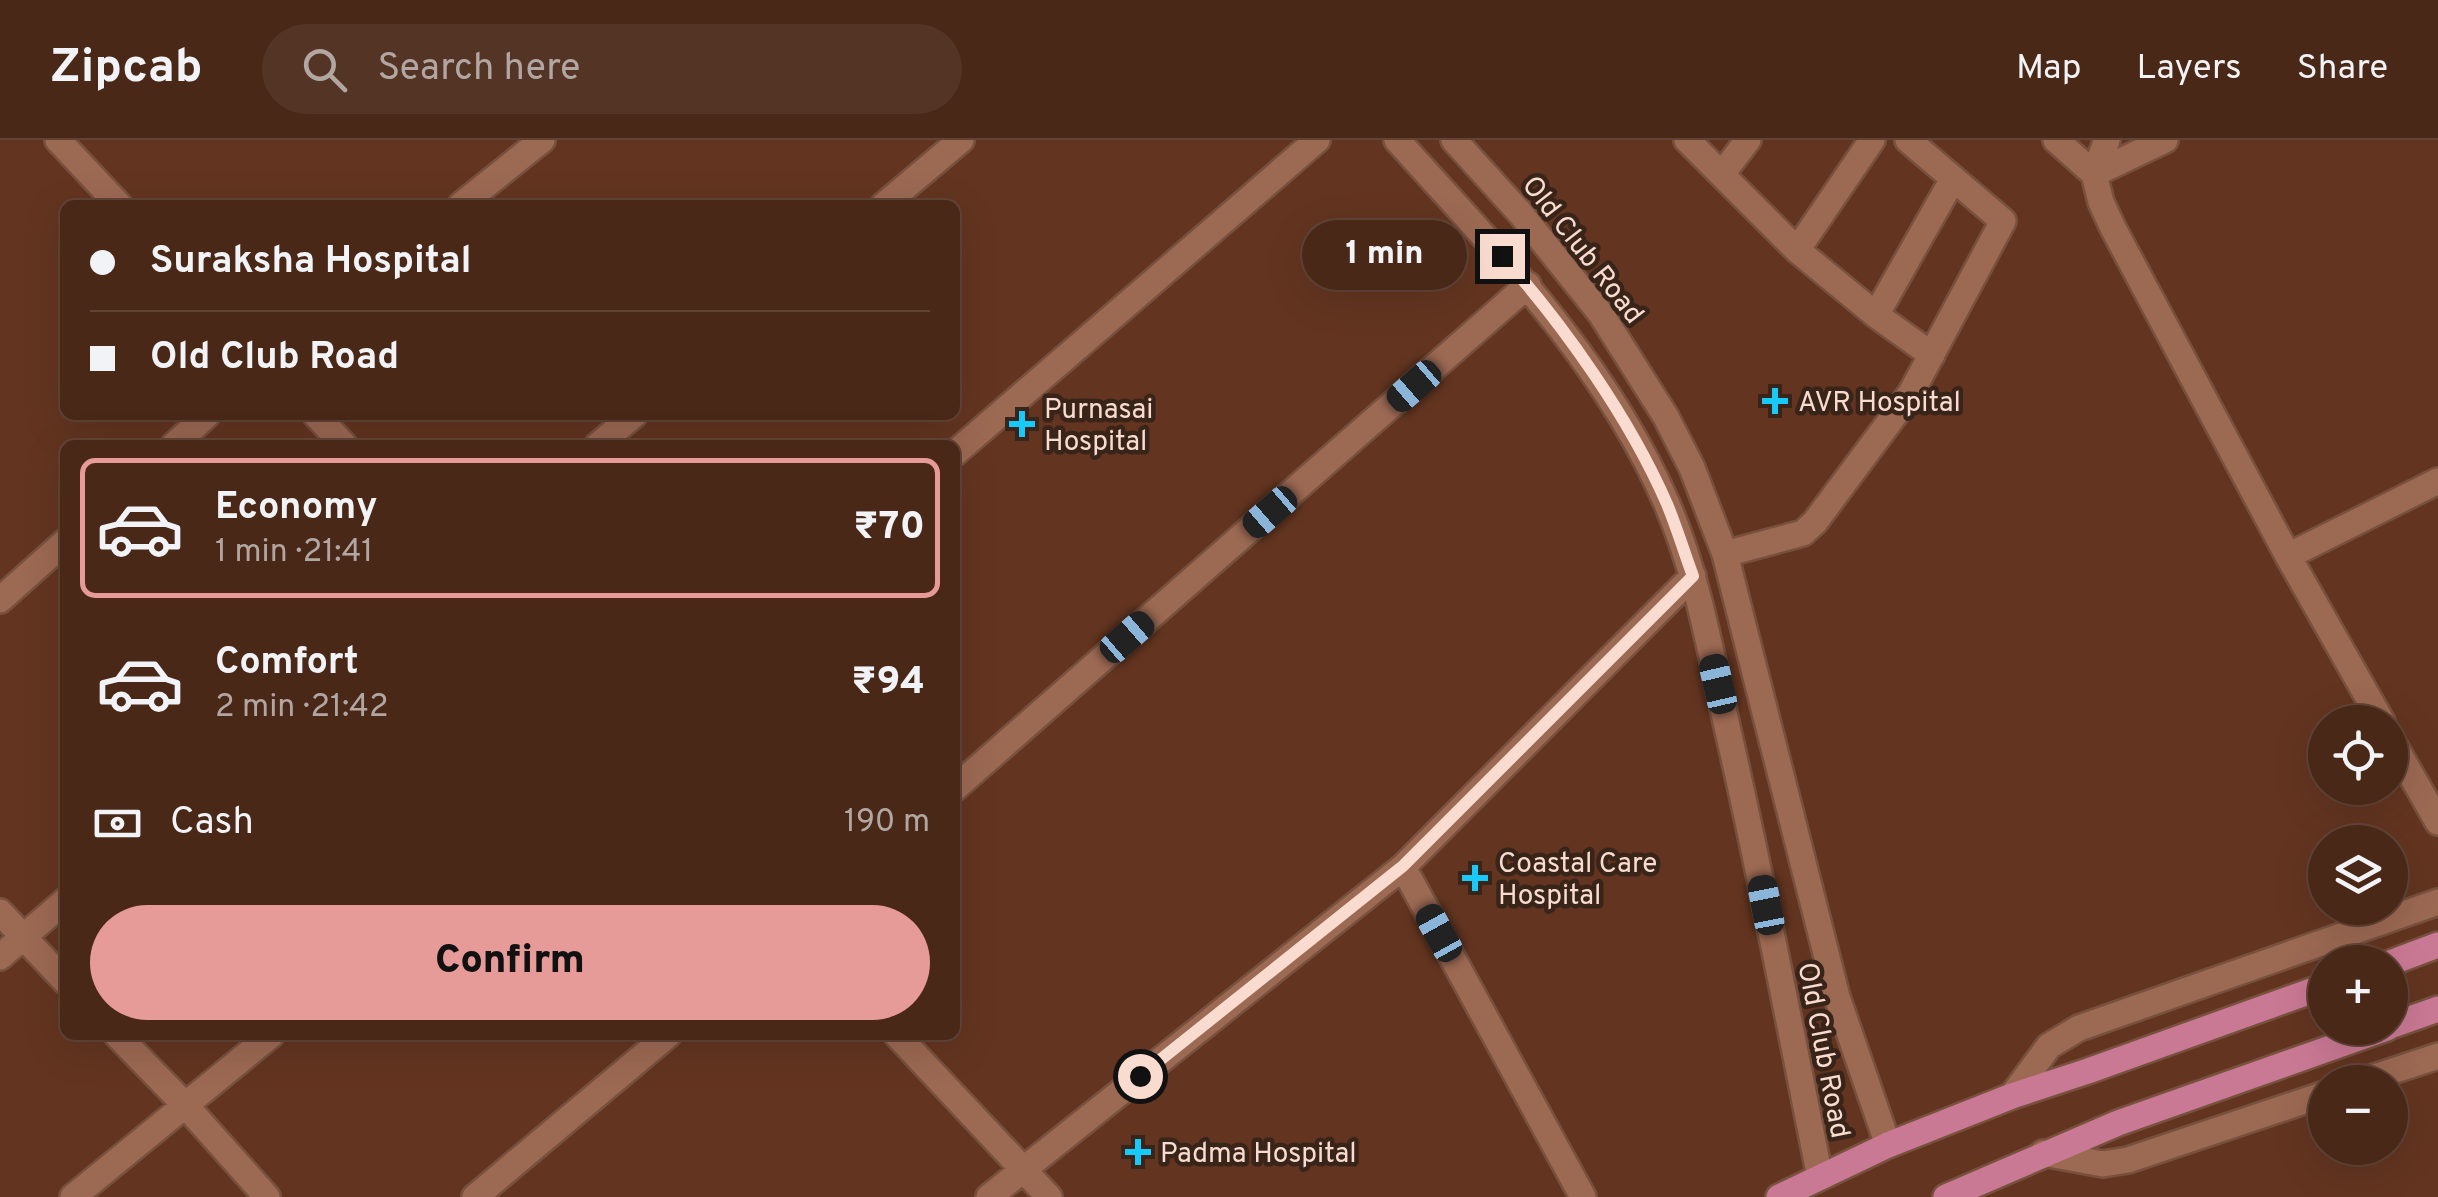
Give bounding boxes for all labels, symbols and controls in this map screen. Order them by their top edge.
search box [262,24,962,114]
text: Zipcab [50,39,202,99]
icon: search [297,42,352,97]
text: Search here [377,45,581,94]
text: Map [2016,47,2082,91]
text: Layers [2137,47,2242,91]
text: Share [2297,47,2388,91]
street label: Old Club Road [1513,169,1651,332]
callout: 1 min [1302,221,1467,291]
route end [1480,234,1525,279]
text: 1 min [1345,235,1424,275]
text: Suraksha Hospital [150,238,472,287]
text: Old Club Road [150,334,399,383]
car [1382,355,1446,417]
place label: AVR Hospital [1798,386,1961,422]
marker: AVR Hospital [1762,388,1788,414]
place label: Purnasai Hospital [1044,393,1153,461]
marker: Purnasai Hospital [1009,411,1035,437]
car [1238,481,1302,543]
icon: car [95,483,185,573]
text: Economy [215,484,377,533]
text: ₹70 [854,504,925,553]
text: 1 min · 21:41 [215,533,373,573]
car [1095,606,1159,668]
icon: car [95,638,185,728]
text: Comfort [215,639,359,688]
car [1697,651,1739,717]
text: ₹94 [852,659,925,708]
text: 2 min · 21:42 [215,688,389,728]
map controls [2308,705,2408,1165]
button: locate [2308,705,2408,805]
icon: cash [90,796,145,851]
text: Cash [170,799,254,848]
text: 190 m [844,803,930,843]
button: layers [2308,825,2408,925]
place label: Coastal Care Hospital [1498,847,1657,915]
marker: Coastal Care Hospital [1462,865,1488,891]
car [1746,873,1786,937]
car [1411,899,1467,967]
button: Confirm [90,905,930,1020]
button: + [2308,945,2408,1045]
street label: Old Club Road [1787,960,1857,1142]
route start [1118,1054,1163,1099]
button: − [2308,1065,2408,1165]
place label: Padma Hospital [1160,1137,1357,1173]
marker: Padma Hospital [1125,1139,1151,1165]

